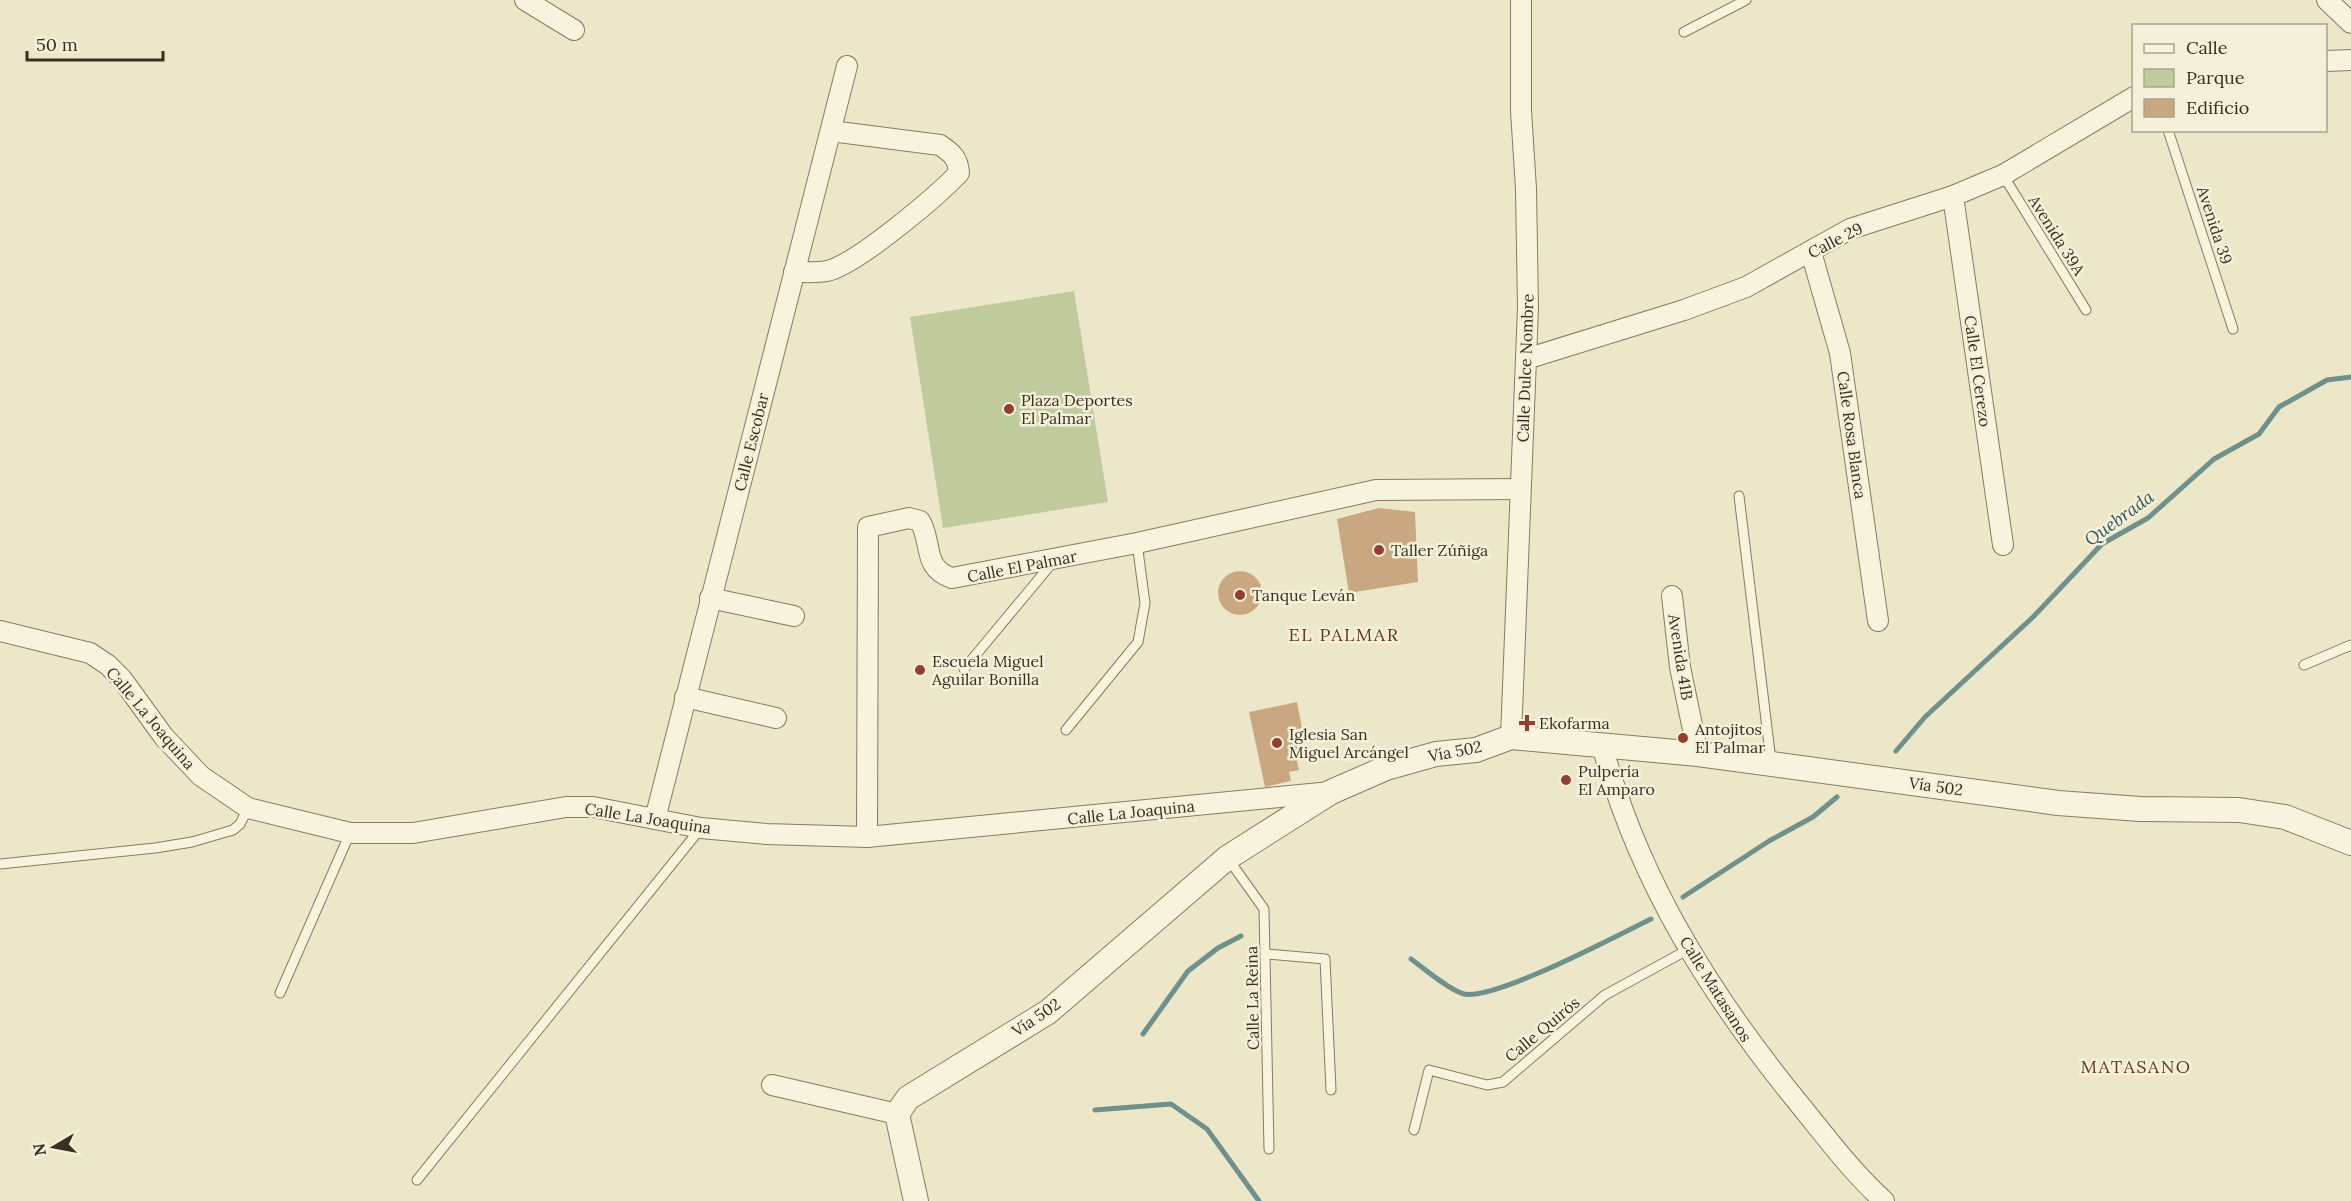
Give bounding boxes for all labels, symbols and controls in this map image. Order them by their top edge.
scale bar [27,24,164,62]
legend [2132,24,2327,132]
text: 50 m [36,33,78,56]
text: Calle [2186,36,2228,59]
text: Parque [2186,66,2245,89]
text: Edificio [2186,96,2249,119]
street label: Avenida 39 [2193,183,2237,267]
street label: Avenida 39A [2024,190,2090,280]
street label: Calle 29 [1804,218,1866,262]
street label: Calle Dulce Nombre [1512,293,1538,443]
street label: Calle El Cerezo [1960,314,1996,428]
street label: Calle Rosa Blanca [1833,370,1871,500]
place label: Plaza Deportes El Palmar [1021,390,1133,428]
street label: Calle Escobar [729,391,773,493]
marker: Plaza Deportes El Palmar [1002,402,1016,416]
water label: Quebrada [2080,485,2158,551]
place label: Taller Zúñiga [1391,540,1488,560]
marker: Taller Zúñiga [1372,543,1386,557]
street label: Calle El Palmar [966,546,1079,586]
place label: Tanque Leván [1252,585,1355,605]
marker: Tanque Leván [1233,588,1247,602]
street label: Avenida 41B [1664,611,1698,702]
district label: EL PALMAR [1289,623,1399,646]
place label: Escuela Miguel Aguilar Bonilla [931,651,1044,689]
street label: Calle La Joaquina [102,663,200,773]
marker: Escuela Miguel Aguilar Bonilla [913,663,927,677]
place label: Ekofarma [1539,713,1610,733]
marker: Ekofarma [1520,716,1534,730]
place label: Antojitos El Palmar [1694,719,1765,757]
place label: Iglesia San Miguel Arcángel [1289,724,1409,762]
marker: Antojitos El Palmar [1676,731,1690,745]
marker: Iglesia San Miguel Arcángel [1270,736,1284,750]
street label: Vía 502 [1425,736,1484,766]
place label: Pulpería El Amparo [1578,761,1655,799]
street label: Vía 502 [1907,772,1964,800]
marker: Pulpería El Amparo [1559,773,1573,787]
street label: Calle La Joaquina [1066,795,1196,829]
street label: Calle La Joaquina [583,798,713,838]
street label: Calle Matasanos [1676,933,1756,1045]
street label: Calle La Reina [1241,946,1263,1050]
street label: Calle Quirós [1501,992,1583,1066]
street label: Vía 502 [1007,994,1064,1041]
district label: MATASANO [2080,1055,2192,1078]
north arrow [24,1117,84,1177]
text: N [28,1142,50,1157]

